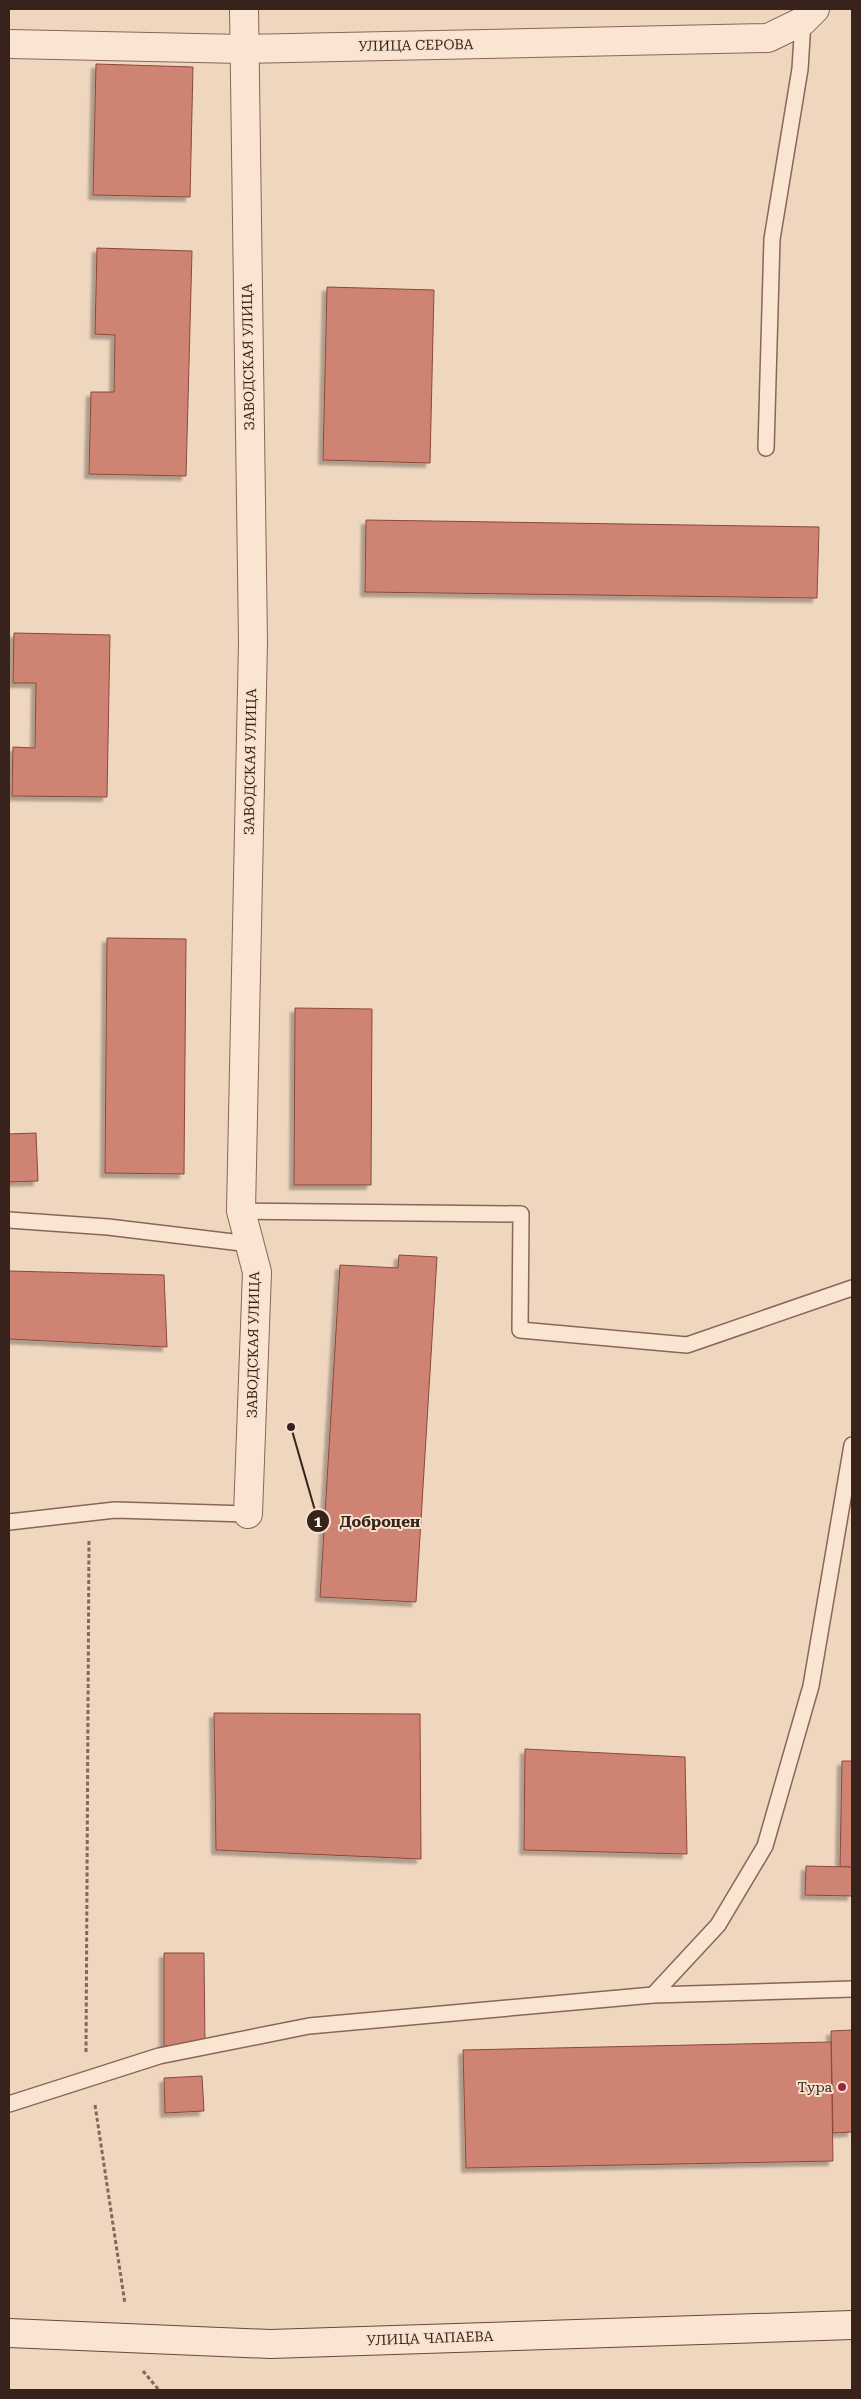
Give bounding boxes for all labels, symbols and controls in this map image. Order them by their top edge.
street label: УЛИЦА СЕРОВА [358,36,474,54]
street label: ЗАВОДСКАЯ УЛИЦА [239,283,257,431]
street label: ЗАВОДСКАЯ УЛИЦА [241,688,259,836]
street label: ЗАВОДСКАЯ УЛИЦА [244,1271,262,1419]
callout: Доброцен [305,1506,431,1536]
text: 1 [314,1513,323,1531]
text: Доброцен [340,1513,420,1531]
place label: Тура [798,2079,832,2095]
marker: Тура [836,2081,848,2093]
street label: УЛИЦА ЧАПАЕВА [366,2328,494,2348]

